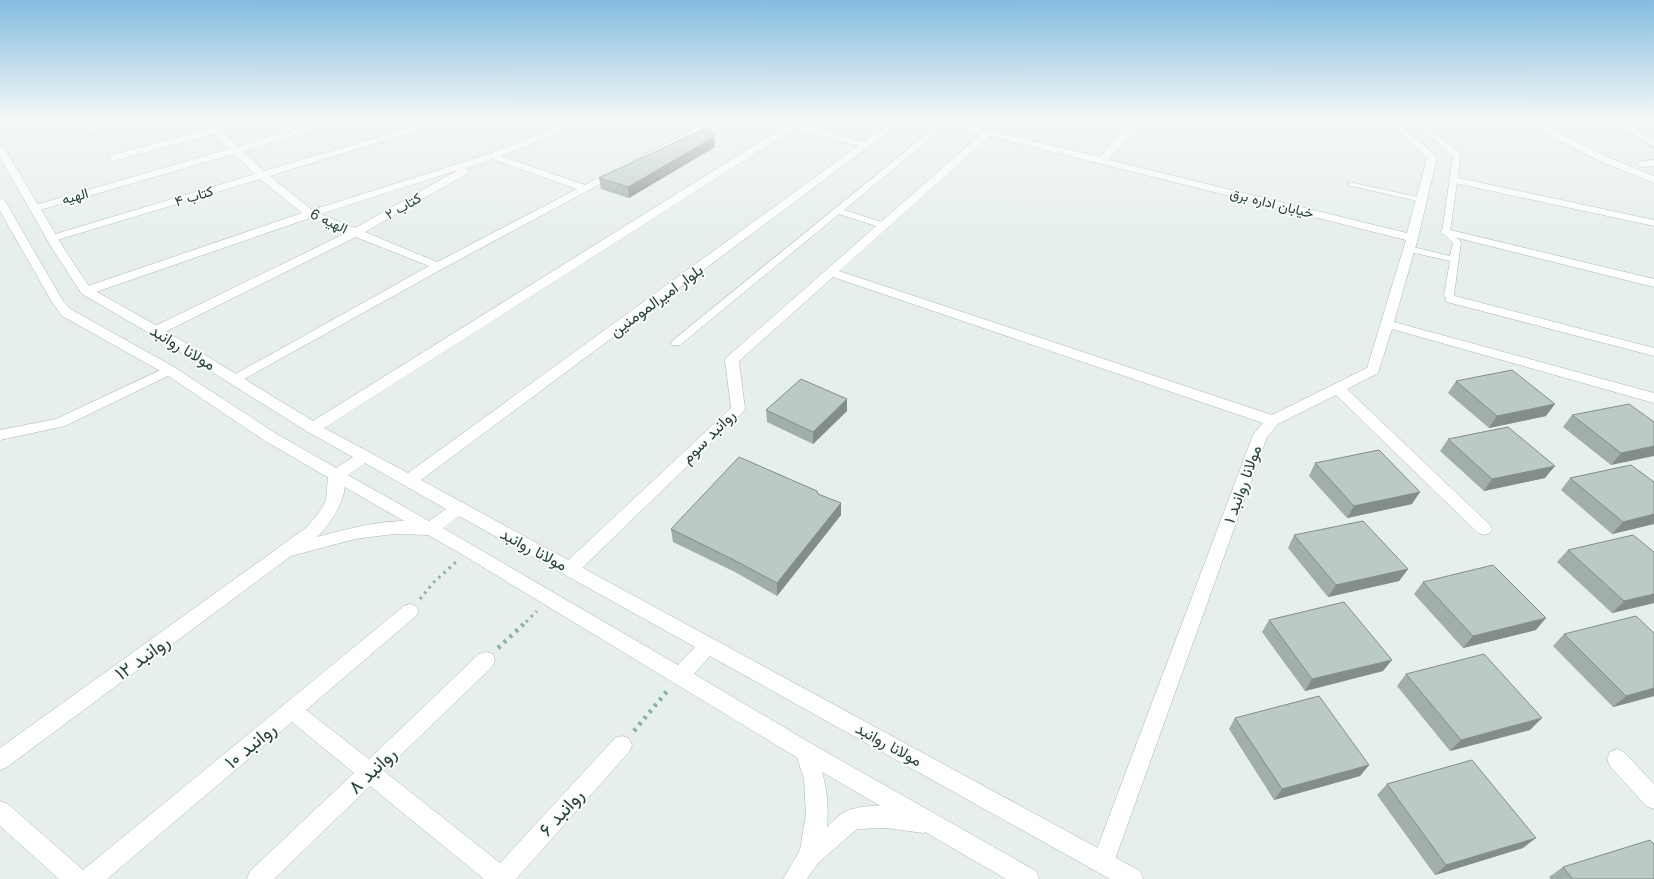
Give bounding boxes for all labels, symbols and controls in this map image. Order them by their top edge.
street label: کتاب ۴ [173,182,215,210]
street label: الهیه [60,184,90,208]
street label: خیابان اداره برق [1228,184,1316,222]
street label: کتاب ۲ [382,189,424,223]
street label: الهیه 6 [307,205,351,237]
street label: بلوار امیرالمومنین [605,259,707,341]
street label: مولانا روانبد [146,320,219,375]
street label: روانبد سوم [677,405,740,468]
street label: مولانا روانبد ۱ [1219,442,1266,526]
street label: مولانا روانبد [497,523,571,576]
street label: روانبد ۱۲ [110,630,174,685]
street label: روانبد ۱۰ [220,717,281,773]
street label: مولانا روانبد [852,718,926,771]
street label: روانبد ۸ [344,742,401,799]
street label: روانبد ۶ [534,784,589,841]

